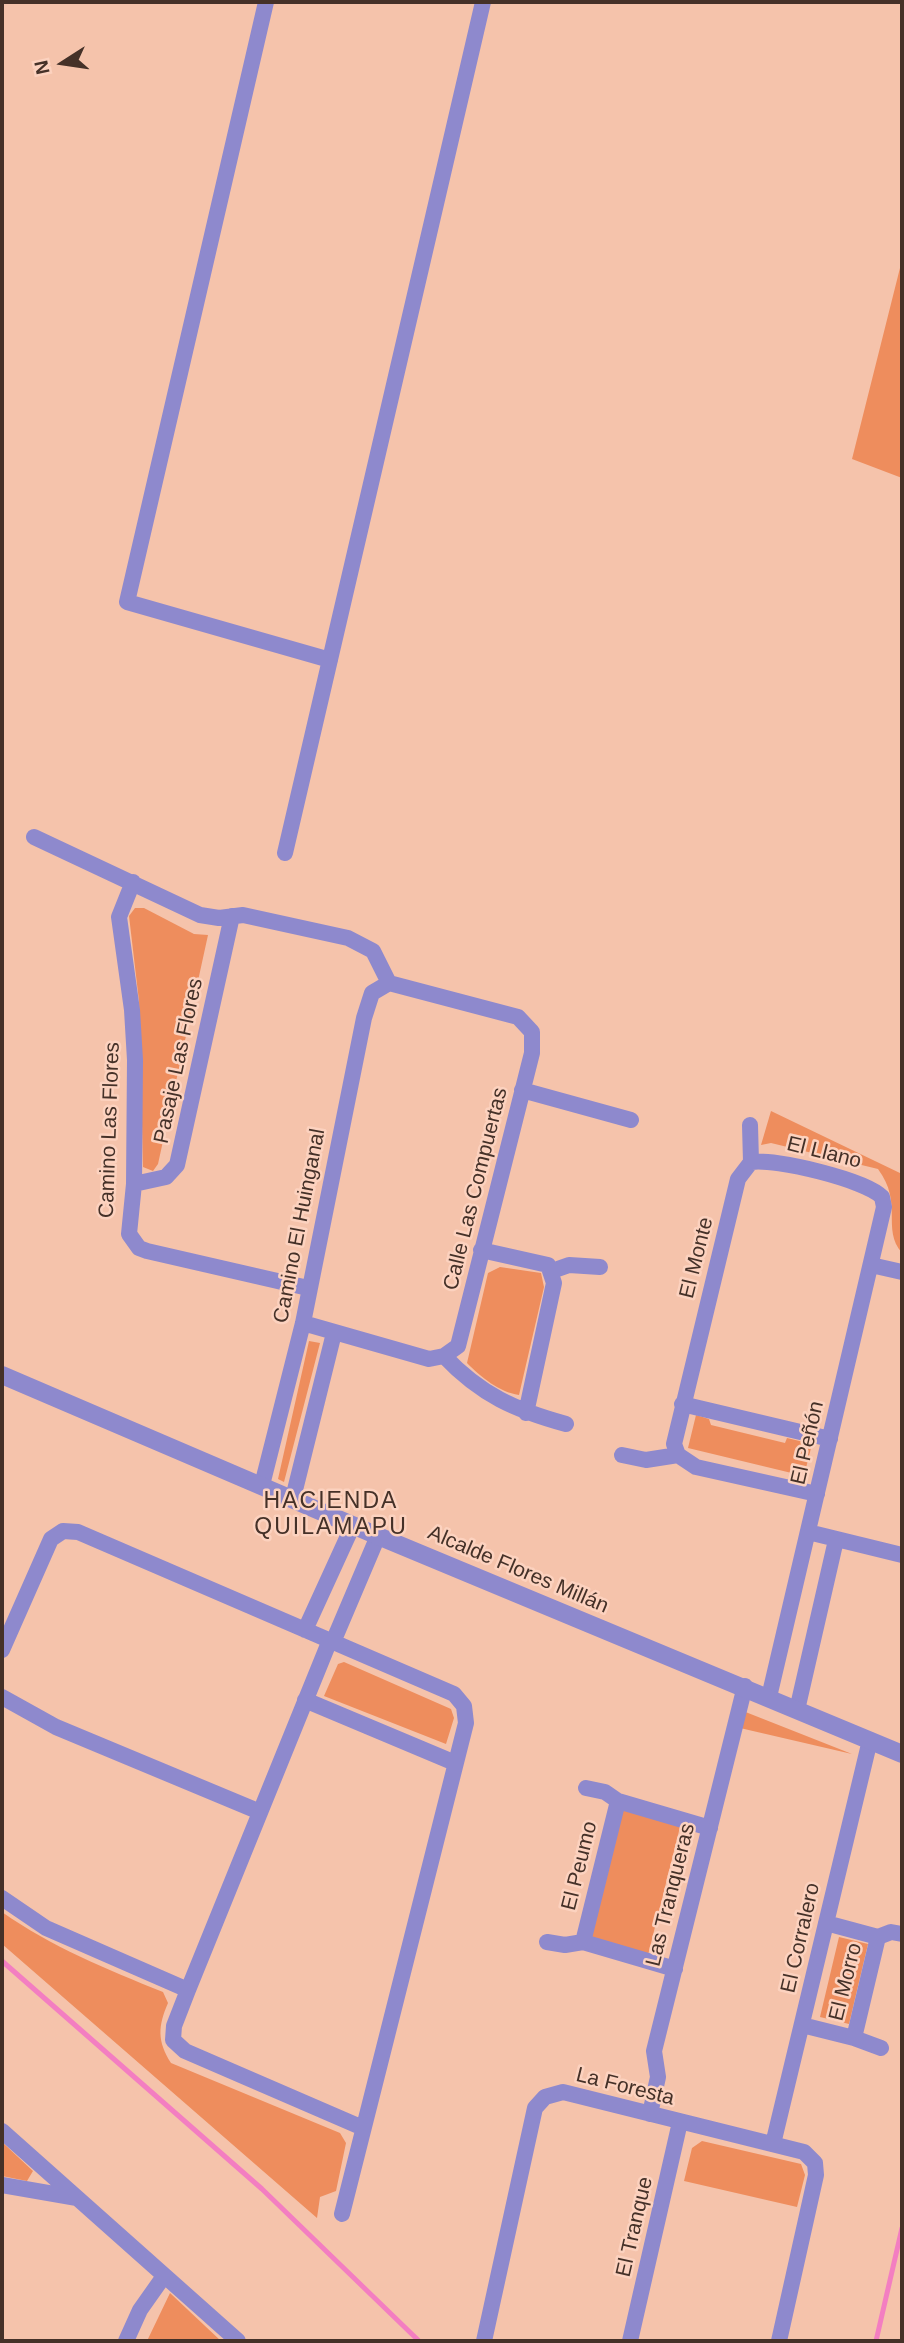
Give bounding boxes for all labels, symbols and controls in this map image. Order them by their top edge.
north arrow [28,28,98,98]
text: N [30,59,54,76]
street label: Pasaje Las Flores [149,976,209,1146]
street label: Camino Las Flores [94,1041,126,1219]
street label: Calle Las Compuertas [439,1085,513,1293]
street label: Camino El Huinganal [269,1127,331,1325]
street label: El Llano [784,1132,864,1174]
street label: El Monte [675,1215,719,1301]
street label: El Peñón [786,1399,830,1487]
district label: HACIENDA QUILAMAPU [255,1488,407,1542]
street label: Alcalde Flores Millán [424,1521,612,1619]
street label: El Peumo [557,1819,603,1913]
street label: Las Tranqueras [641,1821,701,1969]
street label: El Corralero [776,1881,826,1995]
street label: El Morro [824,1940,868,2024]
street label: La Foresta [573,2063,677,2111]
street label: El Tranque [611,2174,659,2280]

